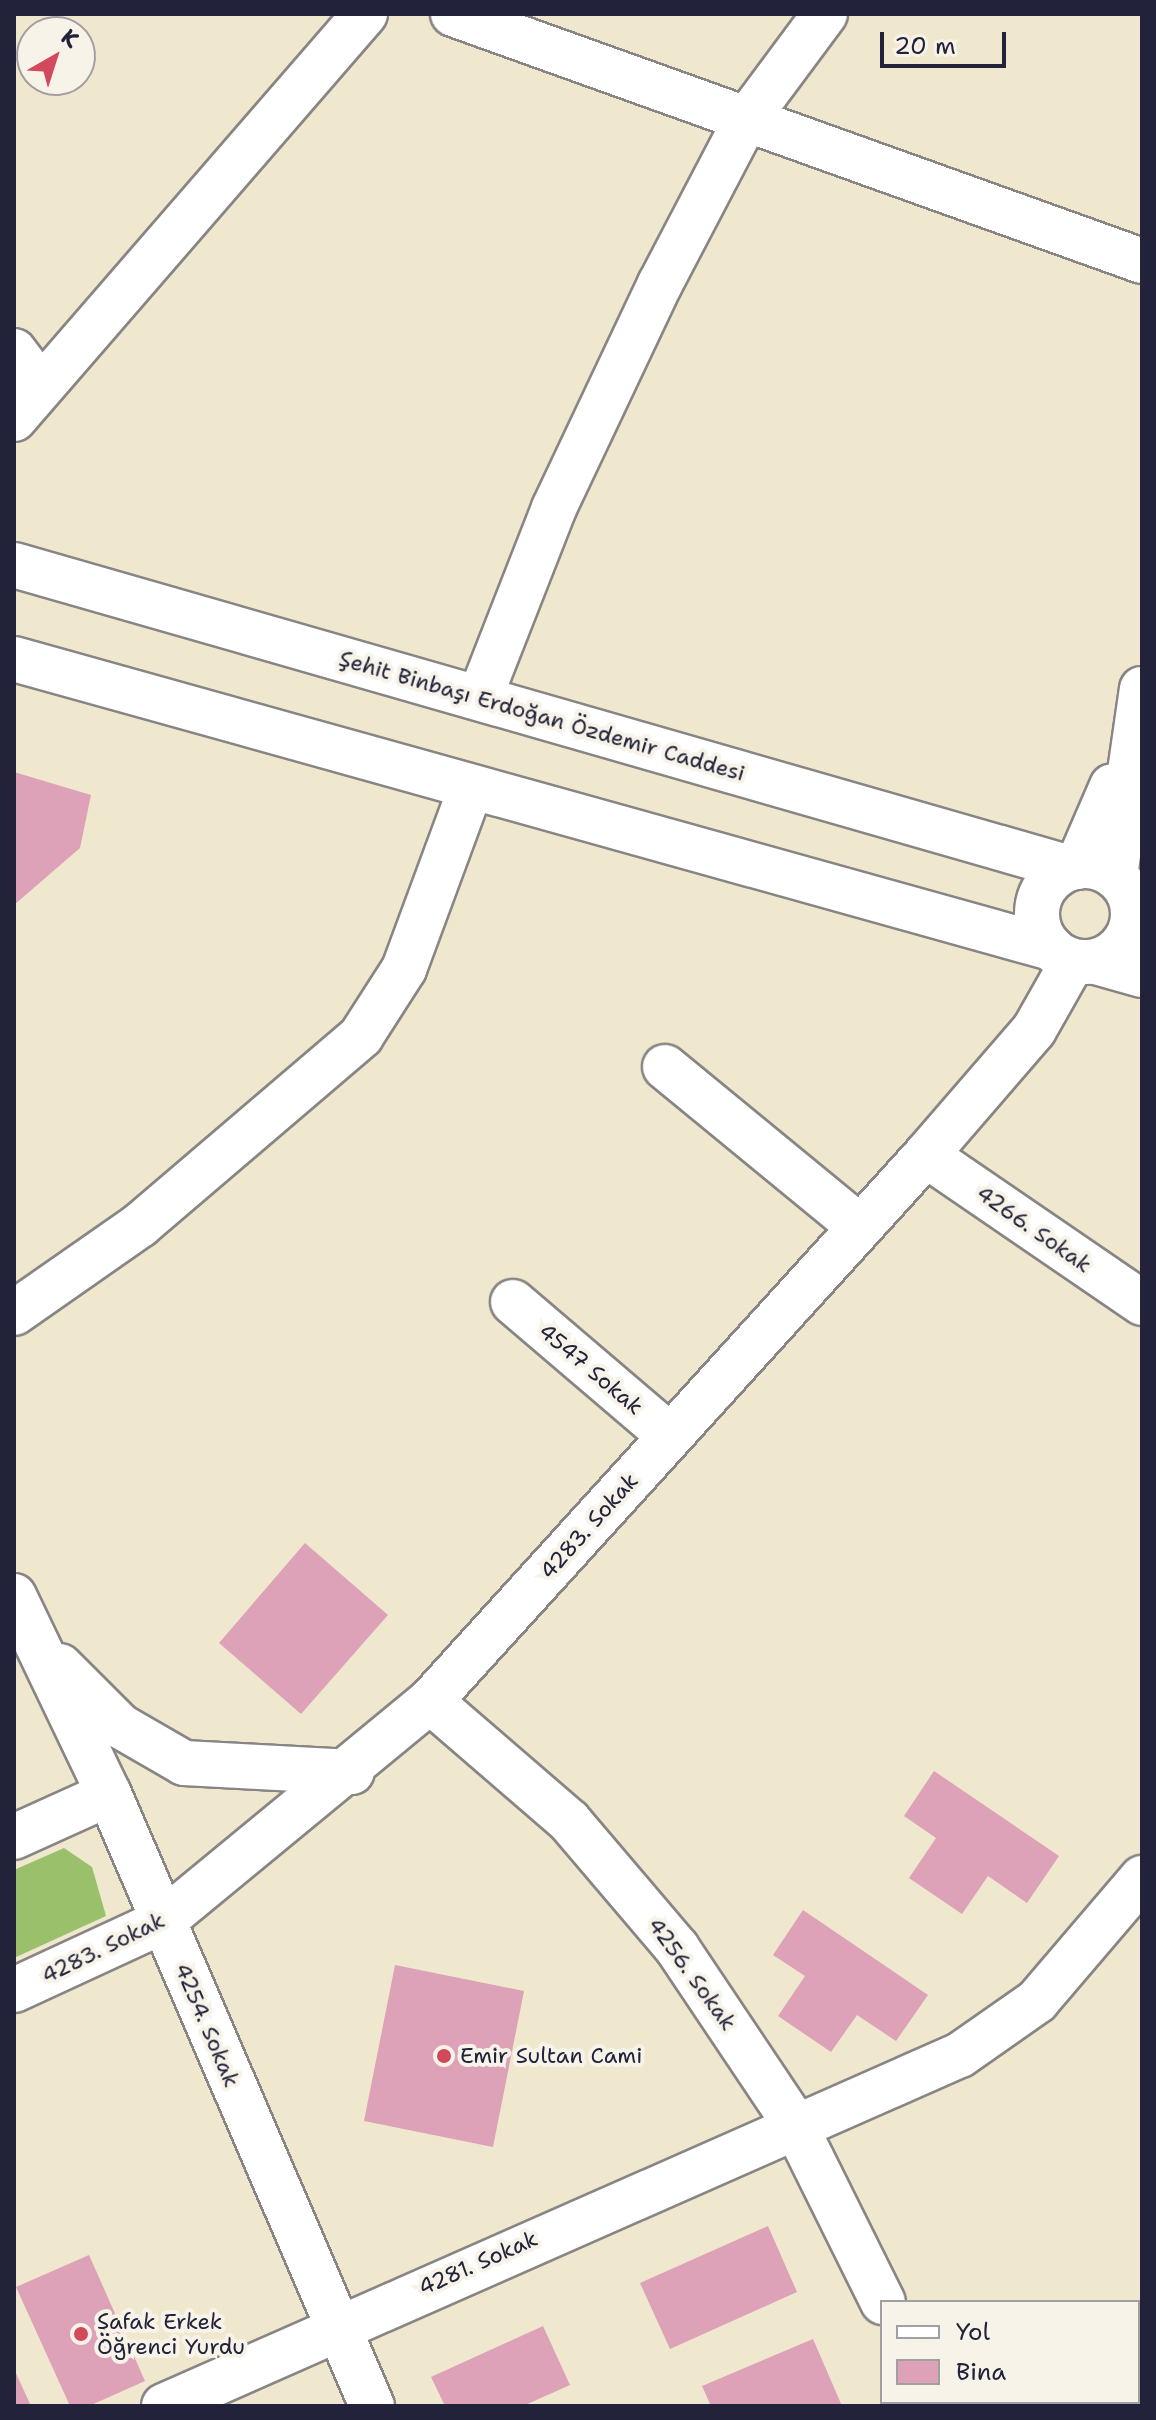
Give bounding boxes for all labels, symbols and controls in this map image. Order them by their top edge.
north arrow [16,16,96,96]
scale bar [884,16,1010,66]
text: K [55,23,85,55]
text: 20 m [894,30,956,62]
street label: Şehit Binbaşı Erdoğan Özdemir Caddesi [336,645,748,787]
street label: 4266. Sokak [972,1180,1096,1278]
street label: 4547 Sokak [534,1318,648,1420]
street label: 4283. Sokak [534,1468,644,1584]
street label: 4283. Sokak [37,1907,169,1989]
street label: 4256. Sokak [642,1912,742,2036]
street label: 4254. Sokak [169,1959,245,2091]
place label: Emir Sultan Cami [460,2043,642,2069]
marker: Emir Sultan Cami [435,2047,453,2065]
street label: 4281. Sokak [414,2225,542,2301]
legend [880,2300,1140,2404]
place label: Şafak Erkek Öğrenci Yurdu [97,2308,245,2360]
text: Yol [956,2316,990,2348]
marker: Şafak Erkek Öğrenci Yurdu [72,2325,90,2343]
text: Bina [956,2356,1006,2388]

